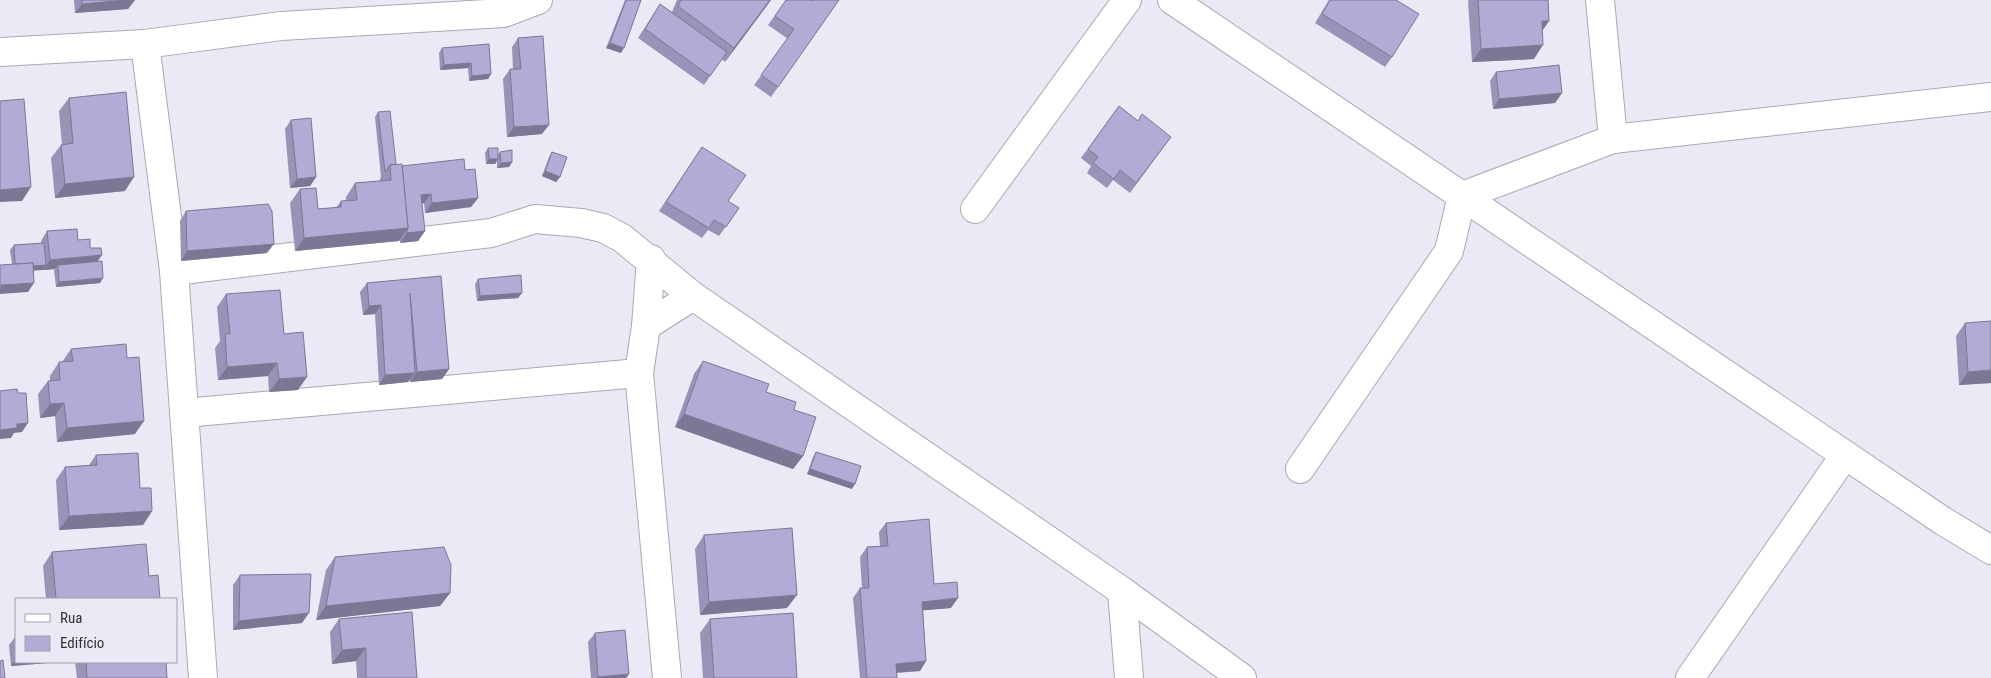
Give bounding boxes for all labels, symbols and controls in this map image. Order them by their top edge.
legend [15,598,178,663]
text: Rua [60,609,82,627]
text: Edifício [60,634,104,652]

